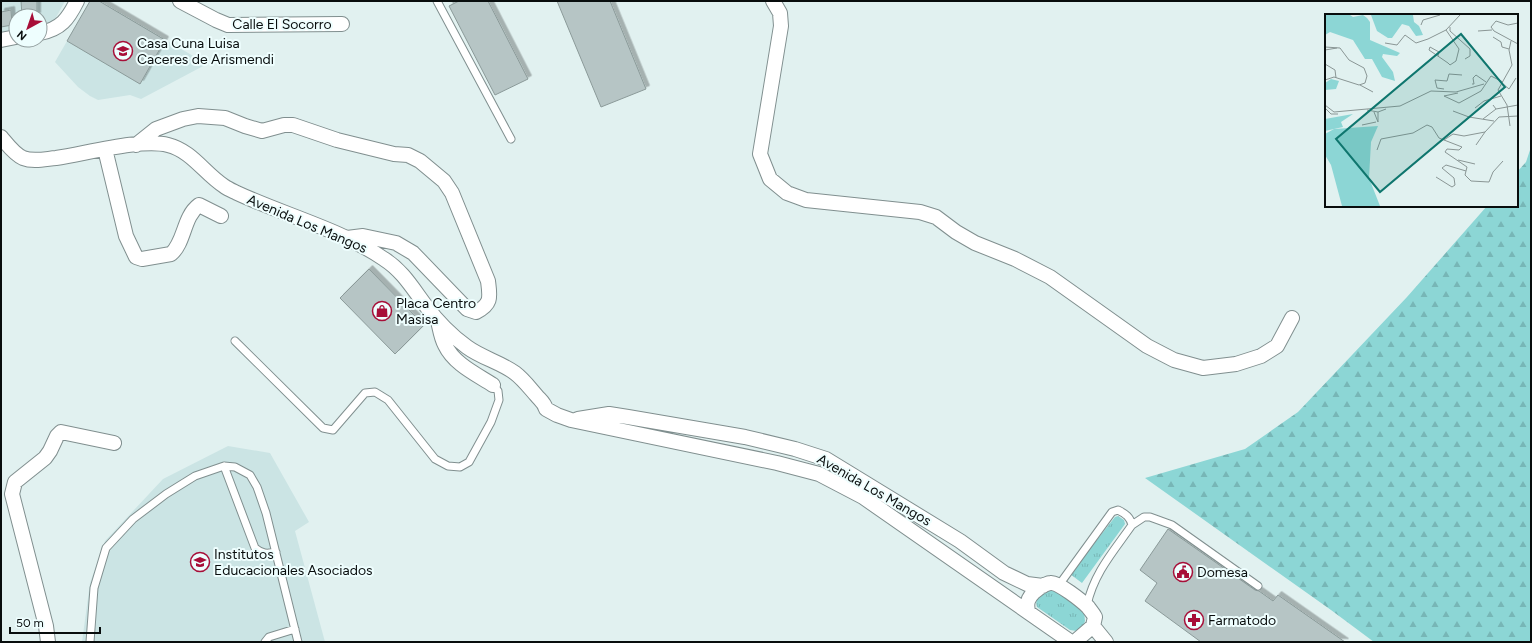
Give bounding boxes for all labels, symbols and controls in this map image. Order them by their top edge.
north arrow [8,8,48,48]
inset map [1325,14,1518,207]
street label: Calle El Socorro [232,16,332,33]
text: N [14,28,29,43]
place label: Casa Cuna Luisa Caceres de Arismendi [137,35,274,68]
school or university icon: Casa Cuna Luisa Caceres de Arismendi [112,40,134,62]
street label: Avenida Los Mangos [244,191,370,257]
place label: Placa Centro Masisa [396,295,476,328]
shop icon: Placa Centro Masisa [371,300,393,322]
street label: Avenida Los Mangos [814,450,934,530]
place label: Institutos Educacionales Asociados [214,546,373,579]
school or university icon: Institutos Educacionales Asociados [189,551,211,573]
public building icon: Domesa [1172,561,1194,583]
place label: Domesa [1197,564,1248,581]
scale bar [10,609,100,635]
pharmacy icon: Farmatodo [1183,609,1205,631]
place label: Farmatodo [1208,612,1276,629]
text: 50 m [16,616,44,630]

